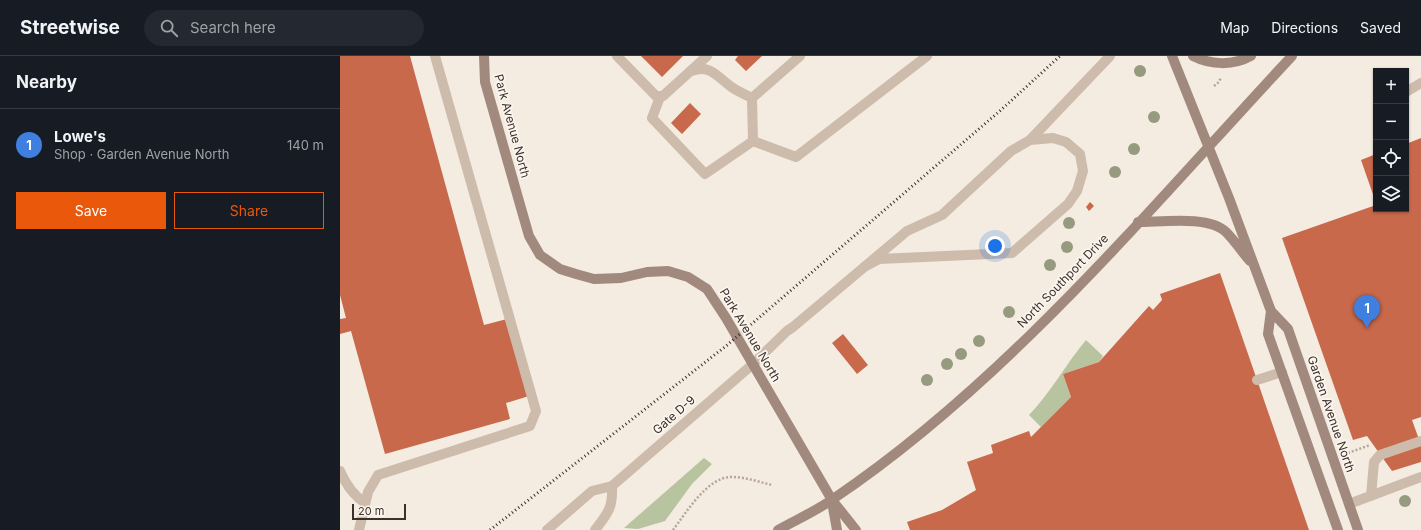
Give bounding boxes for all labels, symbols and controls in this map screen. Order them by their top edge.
search box [144,10,424,46]
text: Streetwise [20,16,120,39]
icon: search [158,17,180,39]
text: Search here [190,18,276,37]
text: Map [1220,19,1249,36]
text: Directions [1271,19,1338,36]
text: Saved [1360,19,1401,36]
map controls [1373,68,1409,212]
button: + [1373,68,1409,104]
text: Nearby [16,72,77,92]
street label: Park Avenue North [491,72,534,179]
button: − [1373,104,1409,140]
text: Lowe's [54,127,106,146]
text: 1 [26,137,32,153]
text: 140 m [287,137,324,153]
button: locate [1373,140,1409,176]
text: Shop · Garden Avenue North [54,146,229,162]
button: layers [1373,176,1409,212]
button: Save [16,192,166,229]
button: Share [174,192,324,229]
street label: North Southport Drive [1014,231,1111,331]
your location [985,236,1005,256]
street label: Park Avenue North [717,285,784,384]
pin: 1 [1354,295,1380,328]
street label: Garden Avenue North [1304,354,1358,474]
street label: Gate D-9 [649,392,698,437]
scale bar [352,502,406,521]
text: 20 m [358,504,384,518]

